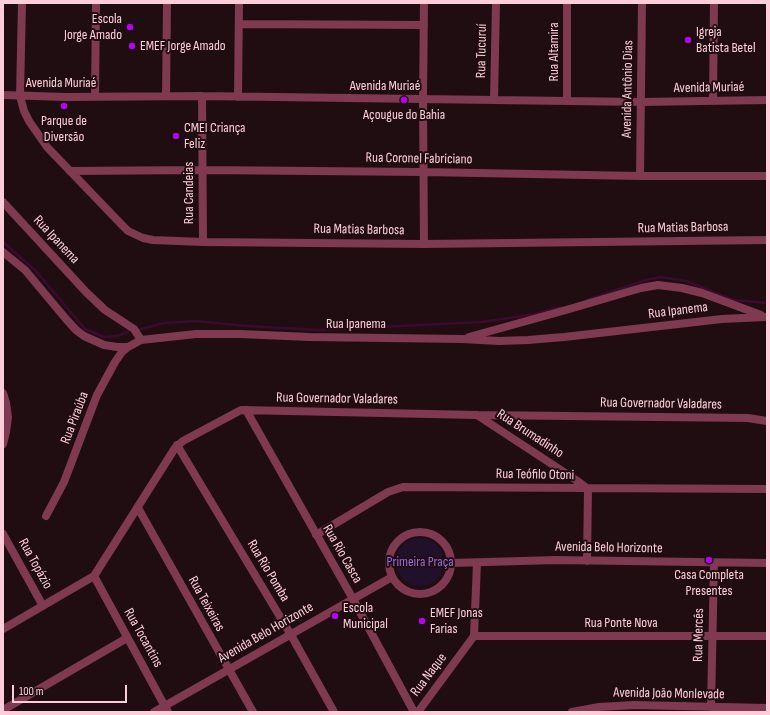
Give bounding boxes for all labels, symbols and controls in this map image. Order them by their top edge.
place label: Escola Jorge Amado [64,11,122,44]
marker: Escola Jorge Amado [125,22,135,32]
street label: Rua Altamira [546,22,562,82]
street label: Rua Tucuruí [473,24,491,78]
place label: Igreja Batista Betel [696,24,756,56]
marker: Igreja Batista Betel [683,35,693,45]
place label: EMEF Jorge Amado [140,38,226,54]
street label: Avenida Antônio Dias [619,40,637,138]
marker: EMEF Jorge Amado [127,41,137,51]
street label: Avenida Muriaé [26,75,96,91]
street label: Avenida Muriaé [350,78,420,94]
street label: Avenida Muriaé [674,79,744,97]
marker: Açougue do Bahia [399,95,409,105]
marker: Parque de Diversão [59,101,69,111]
place label: Açougue do Bahia [363,107,445,123]
place label: Parque de Diversão [41,113,87,146]
place label: CMEI Criança Feliz [184,120,245,152]
marker: CMEI Criança Feliz [171,131,181,141]
street label: Rua Coronel Fabriciano [365,150,473,168]
street label: Rua Candeias [181,162,197,224]
street label: Rua Ipanema [29,212,83,268]
street label: Rua Matias Barbosa [637,219,729,237]
street label: Rua Matias Barbosa [313,221,405,239]
street label: Rua Ipanema [647,299,709,323]
street label: Rua Ipanema [326,316,386,332]
street label: Rua Piraúba [57,389,93,447]
street label: Rua Governador Valadares [276,390,398,408]
street label: Rua Governador Valadares [600,395,722,413]
street label: Rua Brumadinho [493,406,567,462]
street label: Rua Teófilo Otoni [496,466,574,484]
street label: Rua Rio Casca [319,522,365,586]
street label: Rua Topázio [14,536,56,592]
street label: Rua Rio Pomba [243,537,293,605]
street label: Avenida Belo Horizonte [555,539,663,557]
park label: Primeira Praça [386,554,454,570]
marker: Casa Completa Presentes [704,555,714,565]
place label: Casa Completa Presentes [674,567,744,600]
street label: Rua Teixeiras [184,574,228,634]
street label: Avenida Belo Horizonte [215,599,317,667]
place label: Escola Municipal [343,600,388,632]
street label: Rua Tocantins [120,605,166,671]
place label: EMEF Jonas Farias [430,605,483,638]
street label: Rua Mercês [690,608,708,662]
marker: Escola Municipal [330,611,340,621]
street label: Rua Ponte Nova [584,615,658,631]
marker: EMEF Jonas Farias [417,616,427,626]
street label: Rua Naque [407,650,451,700]
scale bar [14,677,129,703]
text: 100 m [19,684,44,699]
street label: Avenida João Monlevade [613,685,725,703]

